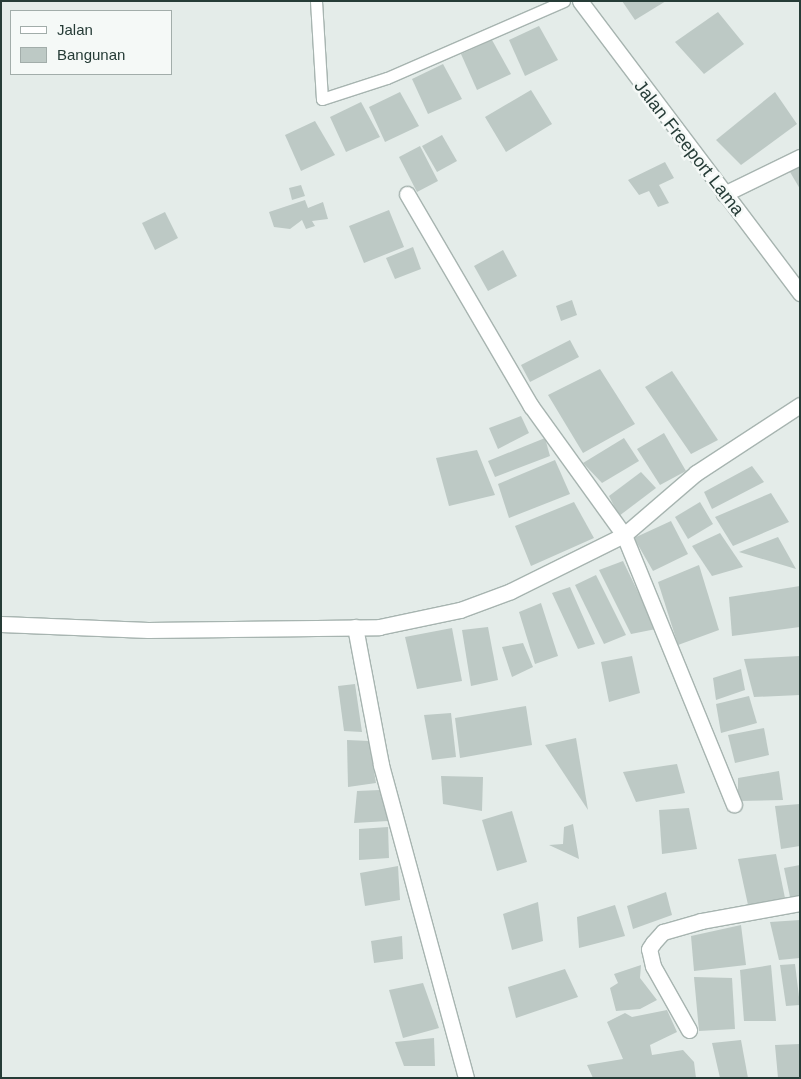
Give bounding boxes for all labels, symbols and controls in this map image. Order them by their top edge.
legend [10,10,172,75]
text: Jalan [57,21,93,38]
text: Bangunan [57,46,125,63]
street label: Jalan Freeport Lama [629,76,749,220]

